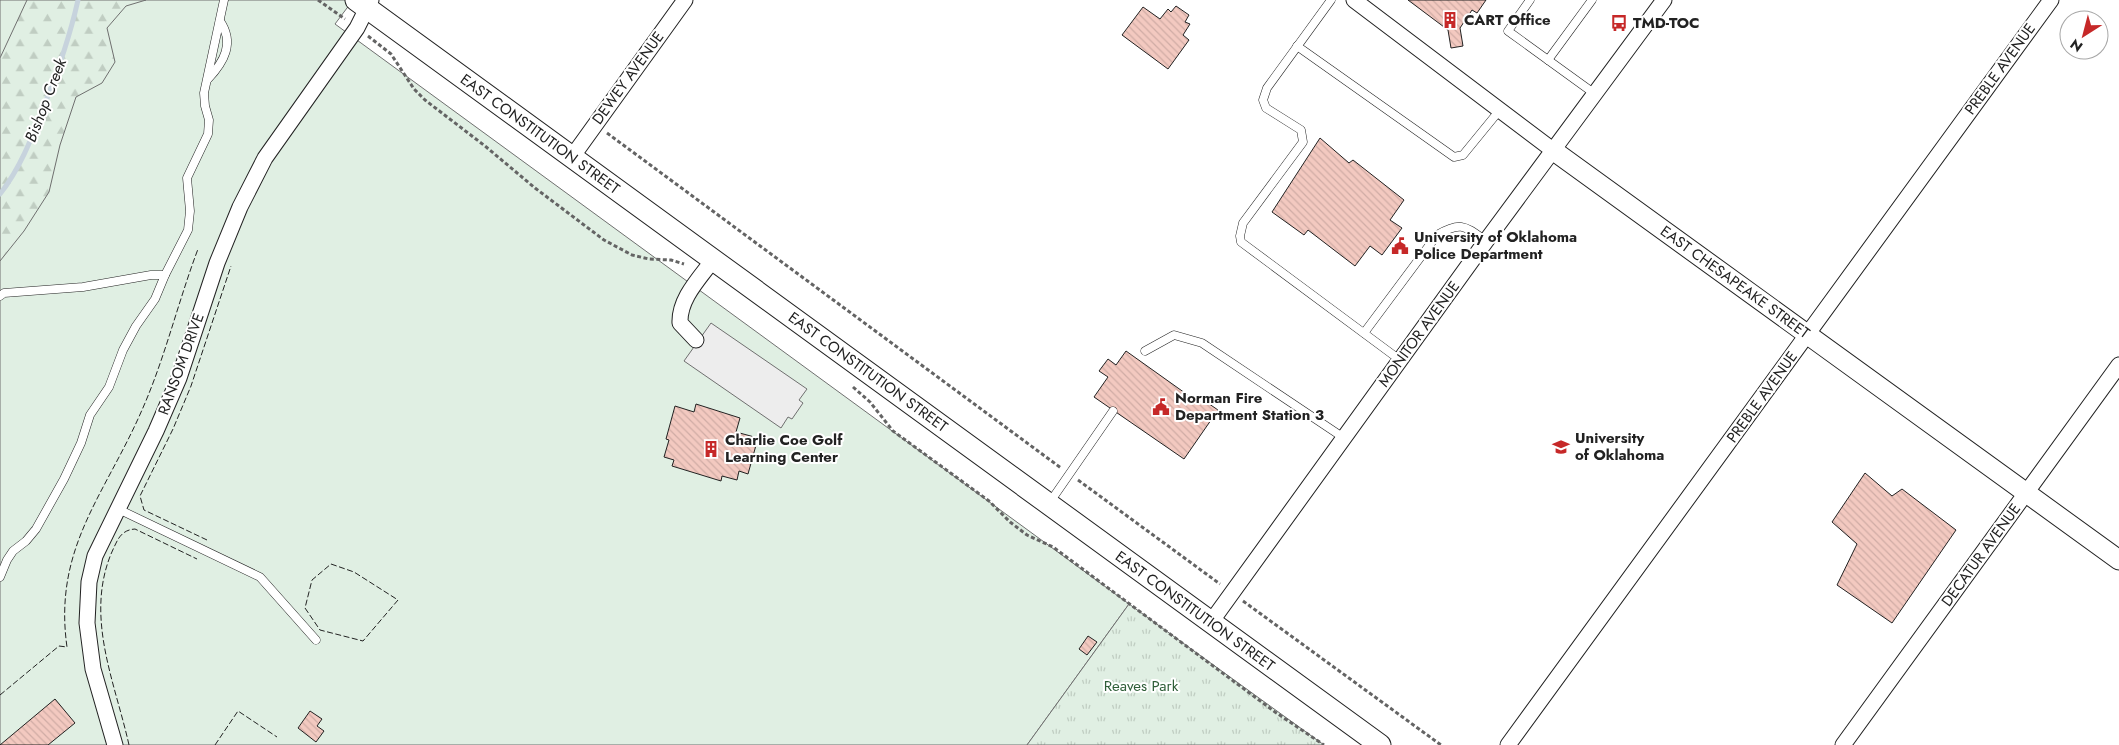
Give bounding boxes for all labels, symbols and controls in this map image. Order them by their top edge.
place label: CART Office [1464,9,1551,31]
building icon: CART Office [1440,10,1460,30]
north arrow [2059,10,2109,60]
place label: TMD-TOC [1633,12,1700,34]
bus stop icon: TMD-TOC [1609,13,1629,33]
street label: PREBLE AVENUE [1959,19,2041,119]
street label: DEWEY AVENUE [587,27,669,129]
text: N [2066,34,2087,57]
water label: Bishop Creek [19,54,72,145]
street label: EAST CONSTITUTION STREET [456,69,624,199]
street label: EAST CHESAPEAKE STREET [1656,220,1814,344]
place label: University of Oklahoma Police Department [1414,226,1577,265]
public building icon: University of Oklahoma Police Department [1390,236,1410,256]
street label: MONITOR AVENUE [1373,277,1465,391]
street label: EAST CONSTITUTION STREET [784,307,952,437]
street label: RANSOM DRIVE [152,310,210,418]
street label: PREBLE AVENUE [1721,347,1803,447]
place label: Norman Fire Department Station 3 [1175,387,1324,426]
public building icon: Norman Fire Department Station 3 [1151,397,1171,417]
place label: University of Oklahoma [1575,427,1664,466]
place label: Charlie Coe Golf Learning Center [725,429,843,468]
school or university icon: University of Oklahoma [1551,437,1571,457]
building icon: Charlie Coe Golf Learning Center [701,439,721,459]
street label: DECATUR AVENUE [1936,499,2026,611]
street label: EAST CONSTITUTION STREET [1111,546,1279,676]
park label: Reaves Park [1104,675,1179,697]

